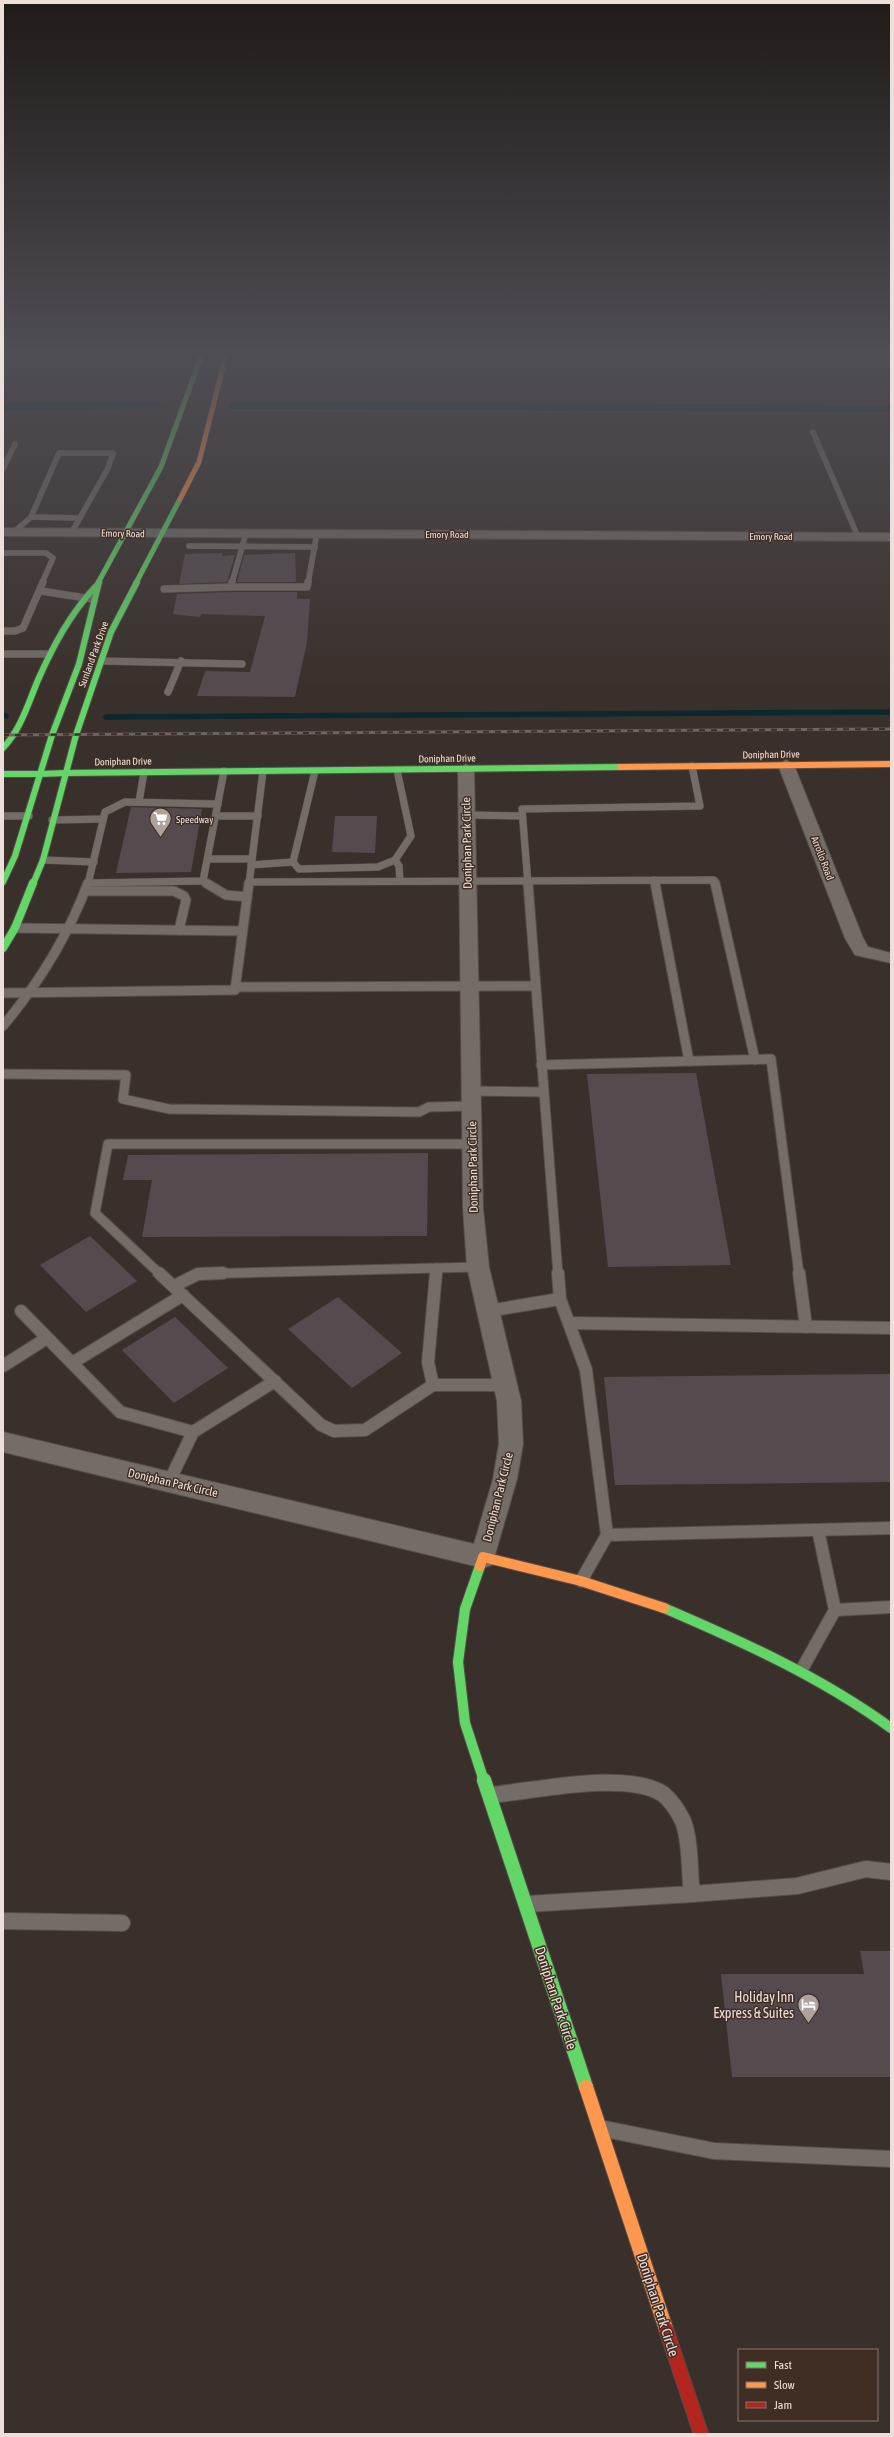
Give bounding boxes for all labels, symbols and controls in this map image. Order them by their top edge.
street label: Emory Road [101,528,145,539]
street label: Emory Road [425,529,469,540]
street label: Emory Road [749,531,793,542]
street label: Sunland Park Drive [76,619,111,689]
street label: Doniphan Drive [742,748,800,760]
street label: Doniphan Drive [418,752,476,764]
street label: Doniphan Drive [94,755,152,767]
street label: Doniphan Park Circle [459,797,475,889]
supermarket icon: Speedway [148,806,174,839]
place label: Speedway [176,814,213,825]
street label: Arrollo Road [809,835,836,882]
street label: Doniphan Park Circle [465,1121,481,1213]
street label: Doniphan Park Circle [480,1451,516,1543]
street label: Doniphan Park Circle [127,1466,219,1500]
street label: Doniphan Park Circle [532,1945,580,2051]
place label: Holiday Inn Express & Suites [713,1989,794,2021]
hotel icon: Holiday Inn Express & Suites [796,1992,822,2025]
street label: Doniphan Park Circle [634,2252,682,2358]
legend [738,2349,878,2421]
text: Fast [774,2358,792,2372]
text: Slow [774,2378,795,2392]
text: Jam [774,2398,792,2412]

